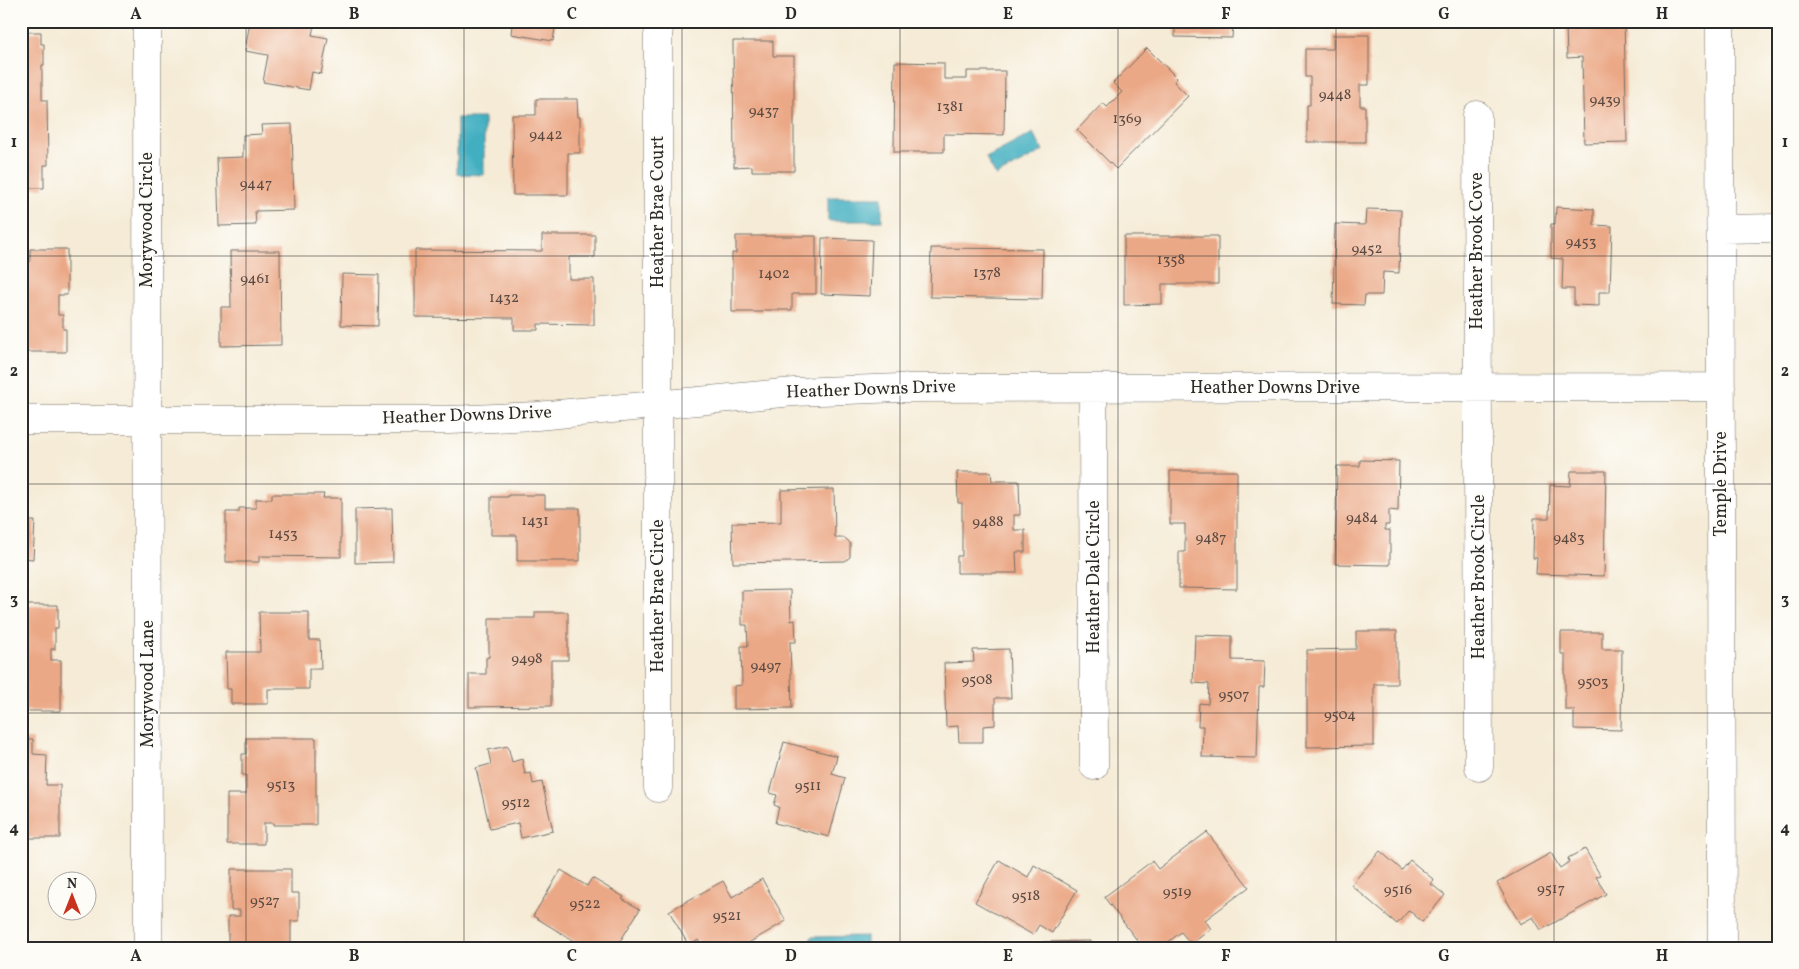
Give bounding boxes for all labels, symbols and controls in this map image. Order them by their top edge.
text: A [130,4,142,26]
text: B [349,4,360,26]
text: C [567,4,577,26]
text: D [785,4,797,26]
text: E [1003,4,1013,26]
text: F [1221,4,1231,26]
text: G [1438,4,1450,26]
text: H [1656,4,1668,26]
house number: 9448 [1319,85,1351,106]
house number: 9439 [1590,90,1621,111]
house number: 1381 [937,97,963,118]
house number: 9437 [749,101,779,122]
house number: 1369 [1113,109,1142,130]
house number: 9442 [529,125,563,146]
text: 1 [11,132,17,154]
text: 1 [1782,132,1788,154]
street label: Heather Brae Court [646,136,671,288]
street label: Morywood Circle [135,152,160,288]
street label: Heather Brook Cove [1465,172,1490,330]
house number: 9447 [240,174,272,195]
house number: 9453 [1566,232,1596,253]
house number: 9452 [1351,239,1383,260]
house number: 1358 [1157,250,1185,271]
house number: 1378 [973,263,1001,284]
house number: 1402 [758,264,790,285]
house number: 9461 [240,269,270,290]
house number: 1432 [489,288,519,309]
text: 2 [10,361,18,383]
text: 2 [1781,361,1789,383]
street label: Heather Downs Drive [786,375,956,405]
street label: Heather Downs Drive [1190,376,1360,401]
street label: Heather Downs Drive [382,401,552,431]
street label: Temple Drive [1709,431,1734,537]
street label: Heather Brook Circle [1467,495,1492,659]
street label: Heather Dale Circle [1082,500,1107,654]
house number: 9484 [1346,508,1378,529]
house number: 1431 [521,511,549,532]
house number: 9488 [972,512,1004,533]
street label: Heather Brae Circle [646,519,671,673]
house number: 1453 [268,524,298,545]
house number: 9487 [1196,528,1226,549]
house number: 9483 [1553,528,1585,549]
text: 3 [10,589,18,611]
text: 3 [1781,589,1789,611]
street label: Morywood Lane [136,620,161,748]
house number: 9498 [511,649,543,670]
house number: 9497 [751,656,781,677]
house number: 9508 [961,670,993,691]
house number: 9503 [1578,672,1608,693]
house number: 9507 [1219,685,1249,706]
house number: 9504 [1324,705,1356,726]
house number: 9513 [267,775,295,796]
house number: 9511 [795,776,821,797]
house number: 9512 [502,793,530,814]
text: 4 [9,818,19,840]
text: 4 [1780,818,1790,840]
north arrow [48,872,98,922]
text: N [67,875,77,894]
house number: 9517 [1537,879,1565,900]
house number: 9516 [1384,880,1412,901]
house number: 9519 [1163,882,1191,903]
house number: 9518 [1012,886,1040,907]
house number: 9527 [250,891,280,912]
house number: 9522 [570,894,600,915]
house number: 9521 [713,906,741,927]
text: A [130,946,142,968]
text: B [349,946,360,968]
text: C [567,946,577,968]
text: D [785,946,797,968]
text: E [1003,946,1013,968]
text: F [1221,946,1231,968]
text: G [1438,946,1450,968]
text: H [1656,946,1668,968]

